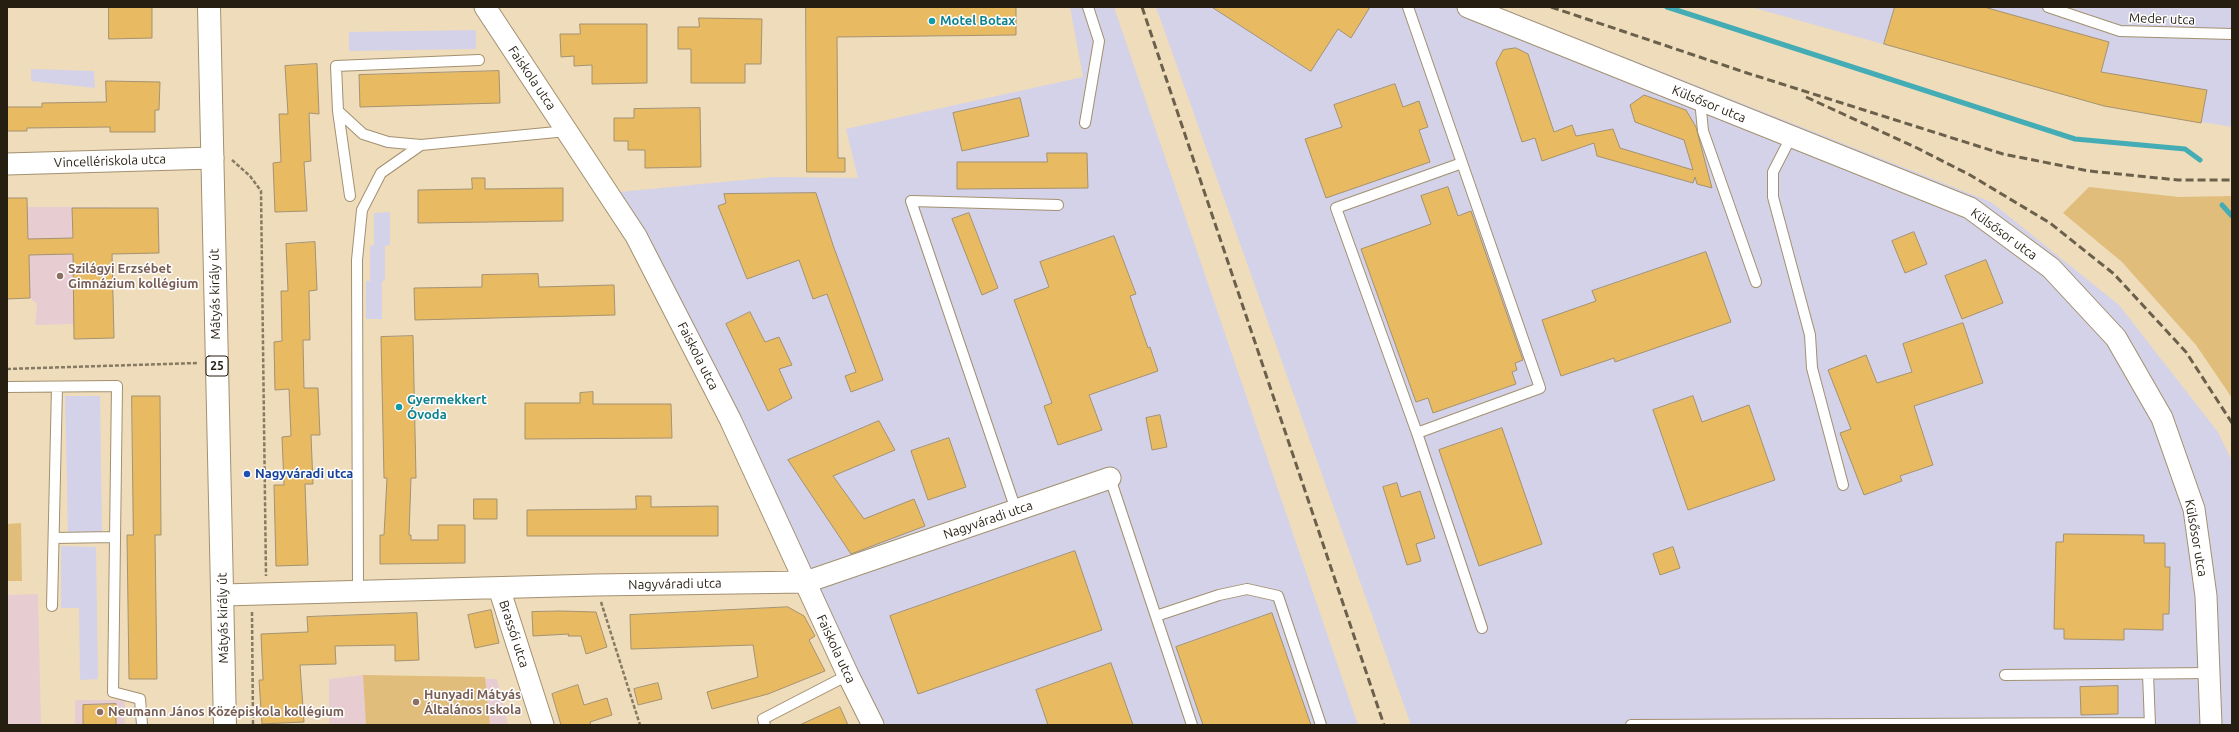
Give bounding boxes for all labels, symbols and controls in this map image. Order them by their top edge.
street label: Meder utca [2129,10,2195,28]
place label: Motel Botax [940,13,1015,29]
marker: Motel Botax [927,16,937,26]
street label: Faiskola utca [505,43,559,113]
street label: Külsősor utca [1670,82,1748,126]
street label: Vincellériskola utca [54,151,166,171]
street label: Külsősor utca [1968,205,2040,263]
street label: Mátyás király út [206,248,224,340]
place label: Szilágyi Erzsébet Gimnázium kollégium [68,261,199,292]
marker: Szilágyi Erzsébet Gimnázium kollégium [55,271,65,281]
street label: Faiskola utca [674,319,722,393]
road number: 25 [206,356,228,376]
place label: Gyermekkert Óvoda [407,392,487,423]
marker: Gyermekkert Óvoda [394,402,404,412]
place label: Nagyváradi utca [255,466,353,482]
marker: Nagyváradi utca [242,469,252,479]
street label: Nagyváradi utca [941,497,1035,543]
street label: Külsősor utca [2182,498,2210,578]
street label: Mátyás király út [214,572,232,664]
street label: Nagyváradi utca [628,575,722,593]
street label: Brassói utca [496,598,532,670]
street label: Faiskola utca [813,612,859,686]
place label: Hunyadi Mátyás Általános Iskola [424,687,521,718]
marker: Hunyadi Mátyás Általános Iskola [411,697,421,707]
place label: Neumann János Középiskola kollégium [108,704,344,720]
marker: Neumann János Középiskola kollégium [95,707,105,717]

